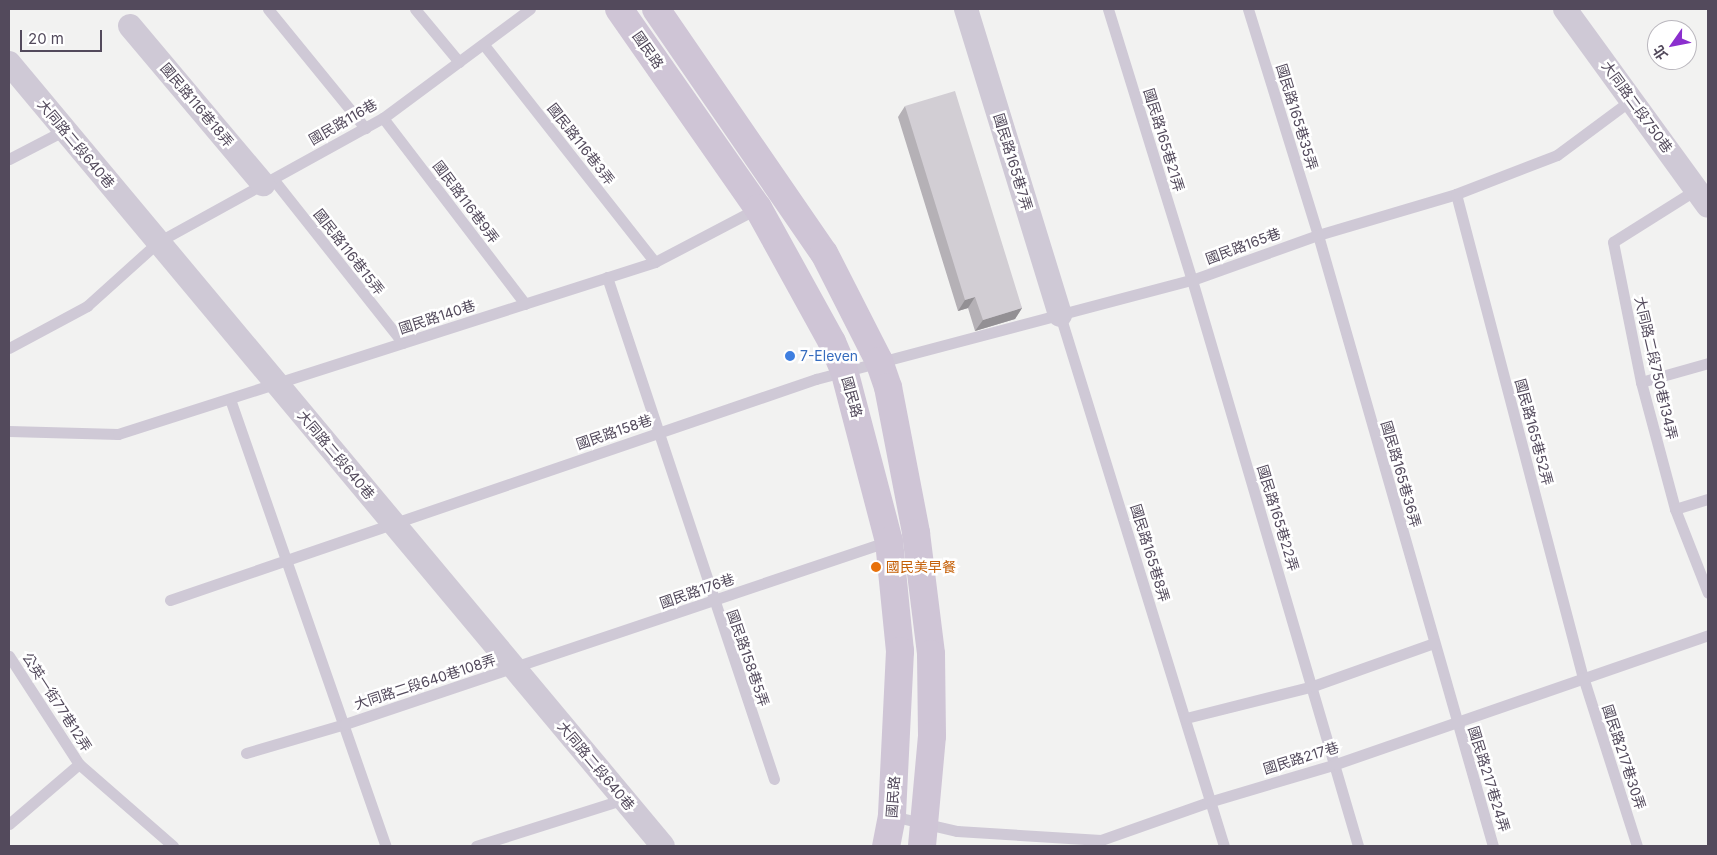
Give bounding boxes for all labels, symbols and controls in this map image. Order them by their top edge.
scale bar [22,20,105,52]
north arrow [1647,20,1697,70]
street label: 國民路 [629,28,667,72]
text: 20 m [28,29,64,48]
text: 北 [1649,42,1671,63]
street label: 大同路二段750巷 [1598,58,1676,156]
street label: 國民路116巷18弄 [157,60,237,150]
street label: 國民路165巷35弄 [1273,62,1321,172]
street label: 國民路165巷21弄 [1140,86,1188,194]
street label: 大同路二段640巷 [34,96,118,192]
street label: 國民路116巷 [306,96,380,148]
street label: 國民路116巷3弄 [544,100,618,188]
street label: 國民路165巷7弄 [990,111,1036,213]
street label: 國民路116巷9弄 [430,158,502,246]
street label: 國民路116巷15弄 [310,206,388,298]
street label: 國民路165巷 [1203,225,1283,267]
street label: 大同路二段750巷134弄 [1631,295,1681,441]
street label: 國民路140巷 [397,297,477,337]
place label: 7-Eleven [800,348,858,364]
marker: 7-Eleven [784,350,796,362]
street label: 國民路 [838,375,866,419]
street label: 國民路165巷52弄 [1512,377,1556,487]
street label: 大同路二段640巷 [294,407,378,503]
street label: 國民路158巷 [574,411,654,453]
street label: 國民路165巷36弄 [1378,419,1424,529]
street label: 國民路165巷22弄 [1254,463,1302,573]
street label: 國民路165巷8弄 [1127,502,1173,604]
place label: 國民美早餐 [886,559,956,575]
marker: 國民美早餐 [870,561,882,573]
street label: 國民路176巷 [657,570,737,612]
street label: 國民路158巷5弄 [724,607,772,709]
street label: 公英一街77巷12弄 [19,649,95,755]
street label: 大同路二段640巷108弄 [352,651,498,713]
street label: 國民路217巷30弄 [1599,702,1649,812]
street label: 大同路二段640巷 [554,718,638,814]
street label: 國民路217巷24弄 [1465,724,1513,834]
street label: 國民路217巷 [1261,739,1341,777]
street label: 國民路 [883,775,903,819]

